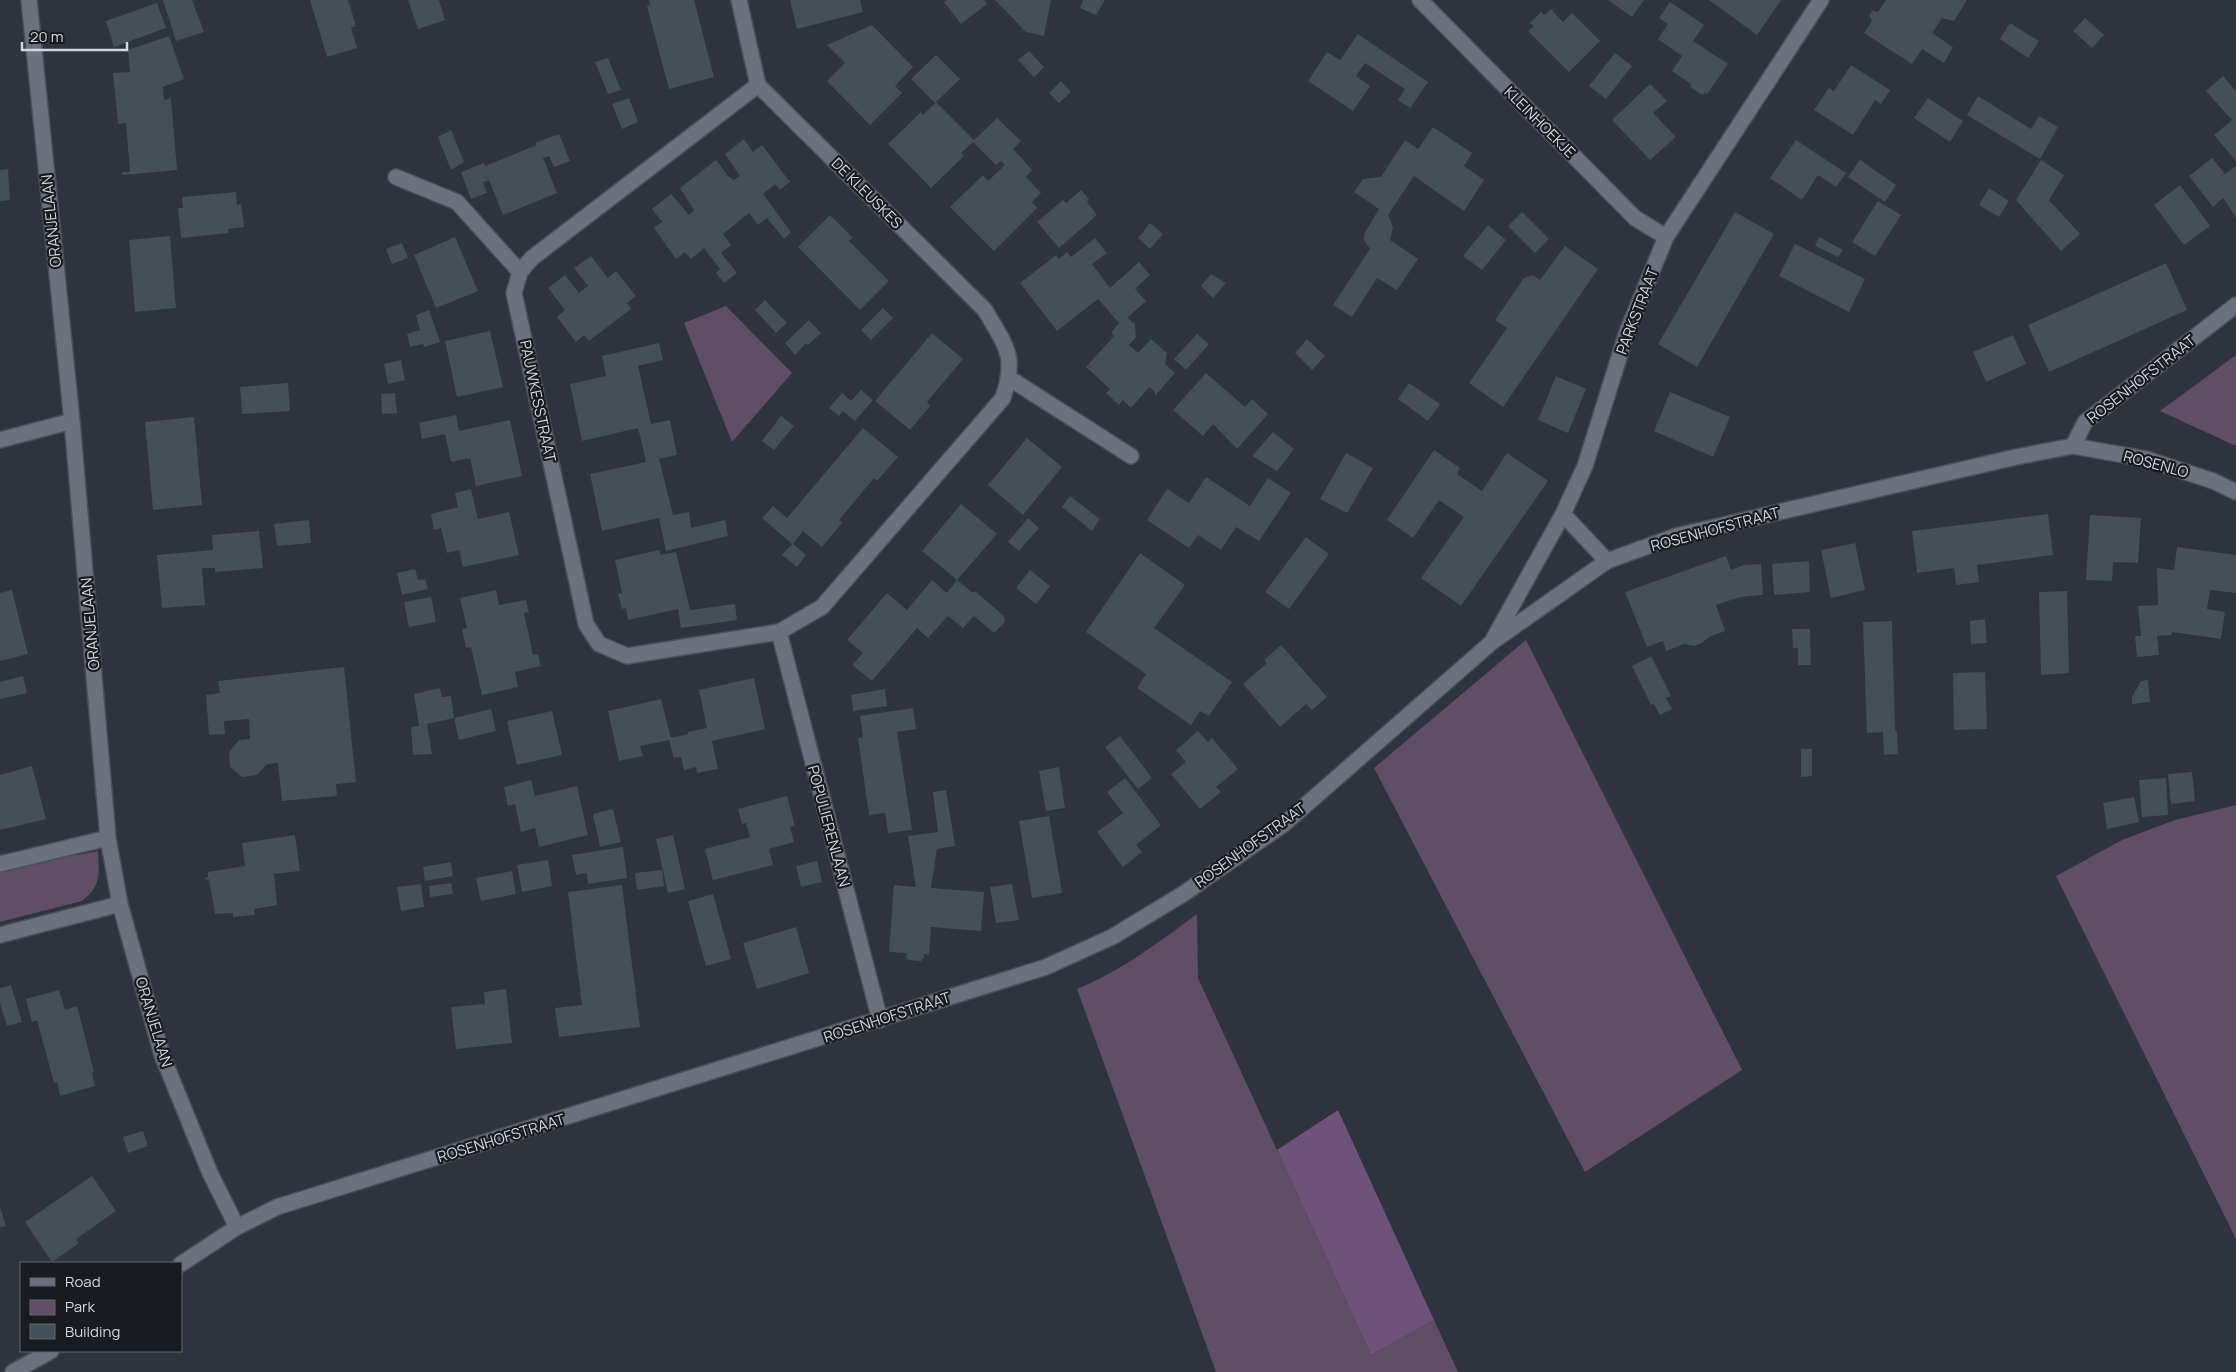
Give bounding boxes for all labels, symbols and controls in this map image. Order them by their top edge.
scale bar [22,20,128,52]
text: 20 m [30,26,63,47]
street label: KLEINHOEKJE [1500,82,1580,162]
street label: DE KLEUSKES [827,153,907,233]
street label: ORANJELAAN [36,174,66,268]
street label: PARKSTRAAT [1611,265,1663,357]
street label: ROSENHOFSTRAAT [2082,330,2200,428]
street label: PAUWKESSTRAAT [515,338,561,464]
street label: ROSENLO [2121,445,2191,483]
street label: ROSENHOFSTRAAT [1648,502,1782,556]
street label: ORANJELAAN [75,577,105,671]
street label: POPULIERENLAAN [803,763,855,889]
street label: ROSENHOFSTRAAT [1190,798,1310,892]
street label: ORANJELAAN [130,974,178,1070]
street label: ROSENHOFSTRAAT [821,987,953,1047]
street label: ROSENHOFSTRAAT [435,1109,567,1167]
legend [20,1262,182,1352]
text: Road [65,1271,101,1292]
text: Park [65,1296,95,1317]
text: Building [65,1321,120,1342]

